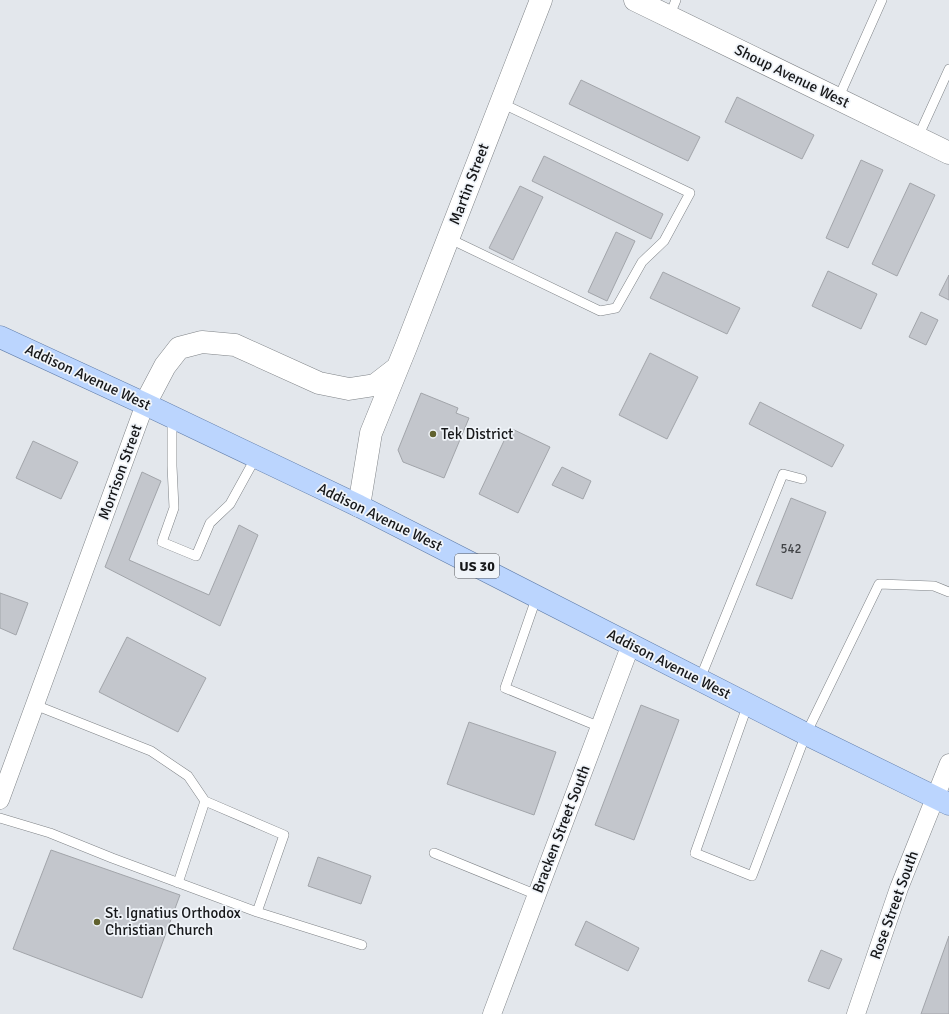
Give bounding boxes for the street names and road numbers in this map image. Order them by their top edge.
street label: Shoup Avenue West [732,40,852,112]
street label: Martin Street [445,141,493,227]
street label: Addison Avenue West [22,340,154,414]
street label: Morrison Street [94,422,146,522]
street label: Addison Avenue West [315,479,445,555]
road number: US 30 [455,554,499,578]
street label: Addison Avenue West [604,625,734,703]
street label: Bracken Street South [528,763,594,895]
street label: Rose Street South [866,848,922,962]

